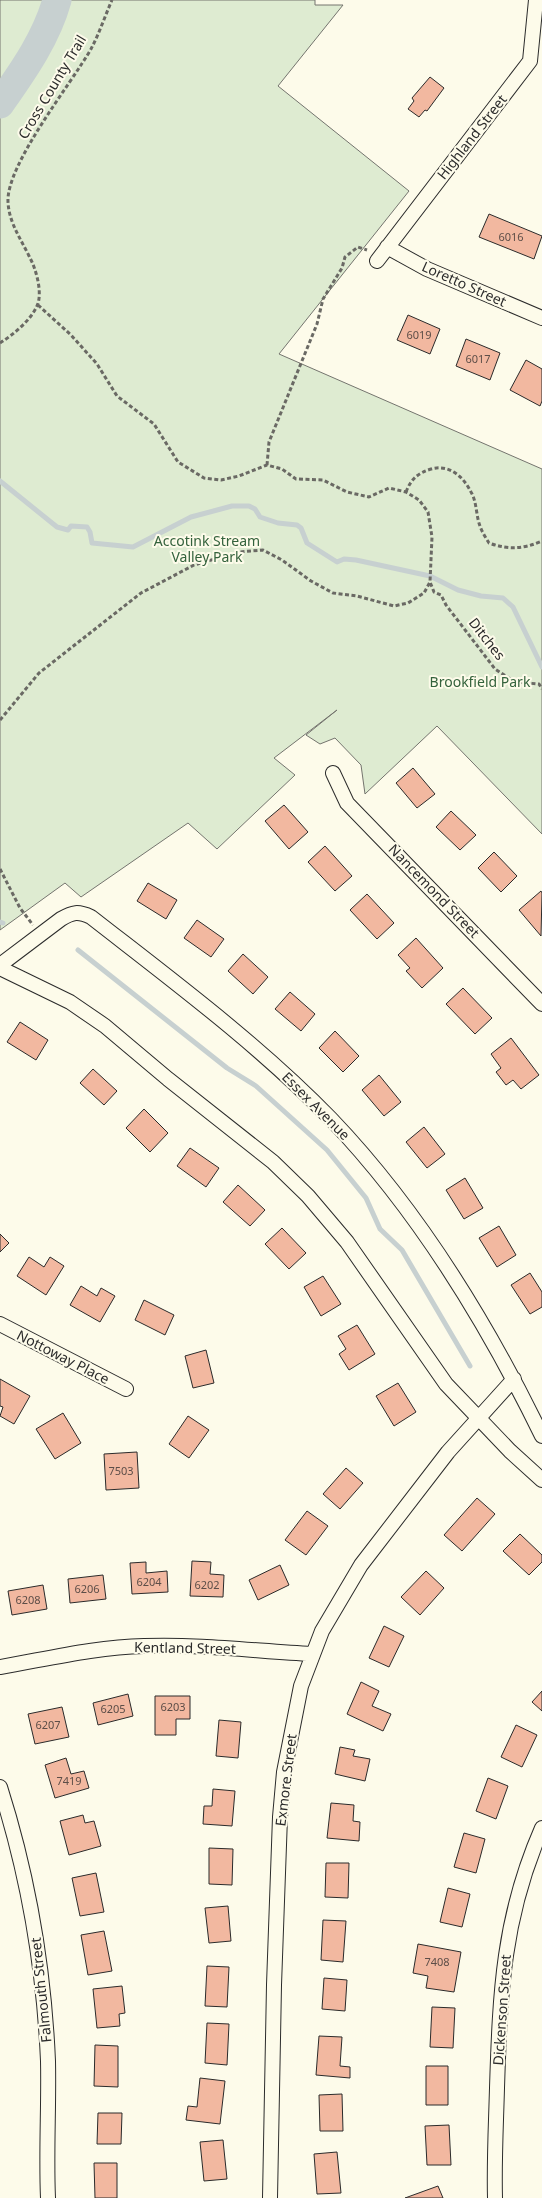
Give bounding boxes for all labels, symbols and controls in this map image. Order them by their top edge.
street label: Cross County Trail [13,31,90,142]
street label: Highland Street [432,90,511,183]
house number: 6016 [498,229,524,244]
street label: Loretto Street [419,256,509,311]
house number: 6019 [406,327,432,342]
house number: 6017 [465,351,491,366]
park label: Accotink Stream Valley Park [154,531,260,566]
street label: Ditches [465,614,510,664]
park label: Brookfield Park [430,672,531,691]
street label: Nancemond Street [385,840,484,942]
street label: Essex Avenue [278,1067,355,1144]
street label: Nottoway Place [14,1325,113,1388]
house number: 7503 [108,1463,134,1478]
house number: 6204 [136,1574,162,1589]
house number: 6202 [194,1577,220,1592]
house number: 6206 [74,1581,100,1596]
house number: 6208 [15,1592,41,1607]
street label: Kentland Street [134,1637,236,1658]
house number: 6203 [160,1699,186,1714]
house number: 6205 [100,1701,126,1716]
house number: 6207 [35,1717,61,1732]
street label: Exmore Street [270,1733,301,1827]
house number: 7419 [56,1773,82,1788]
street label: Falmouth Street [26,1937,55,2043]
house number: 7408 [424,1954,450,1969]
street label: Dickenson Street [488,1954,515,2066]

